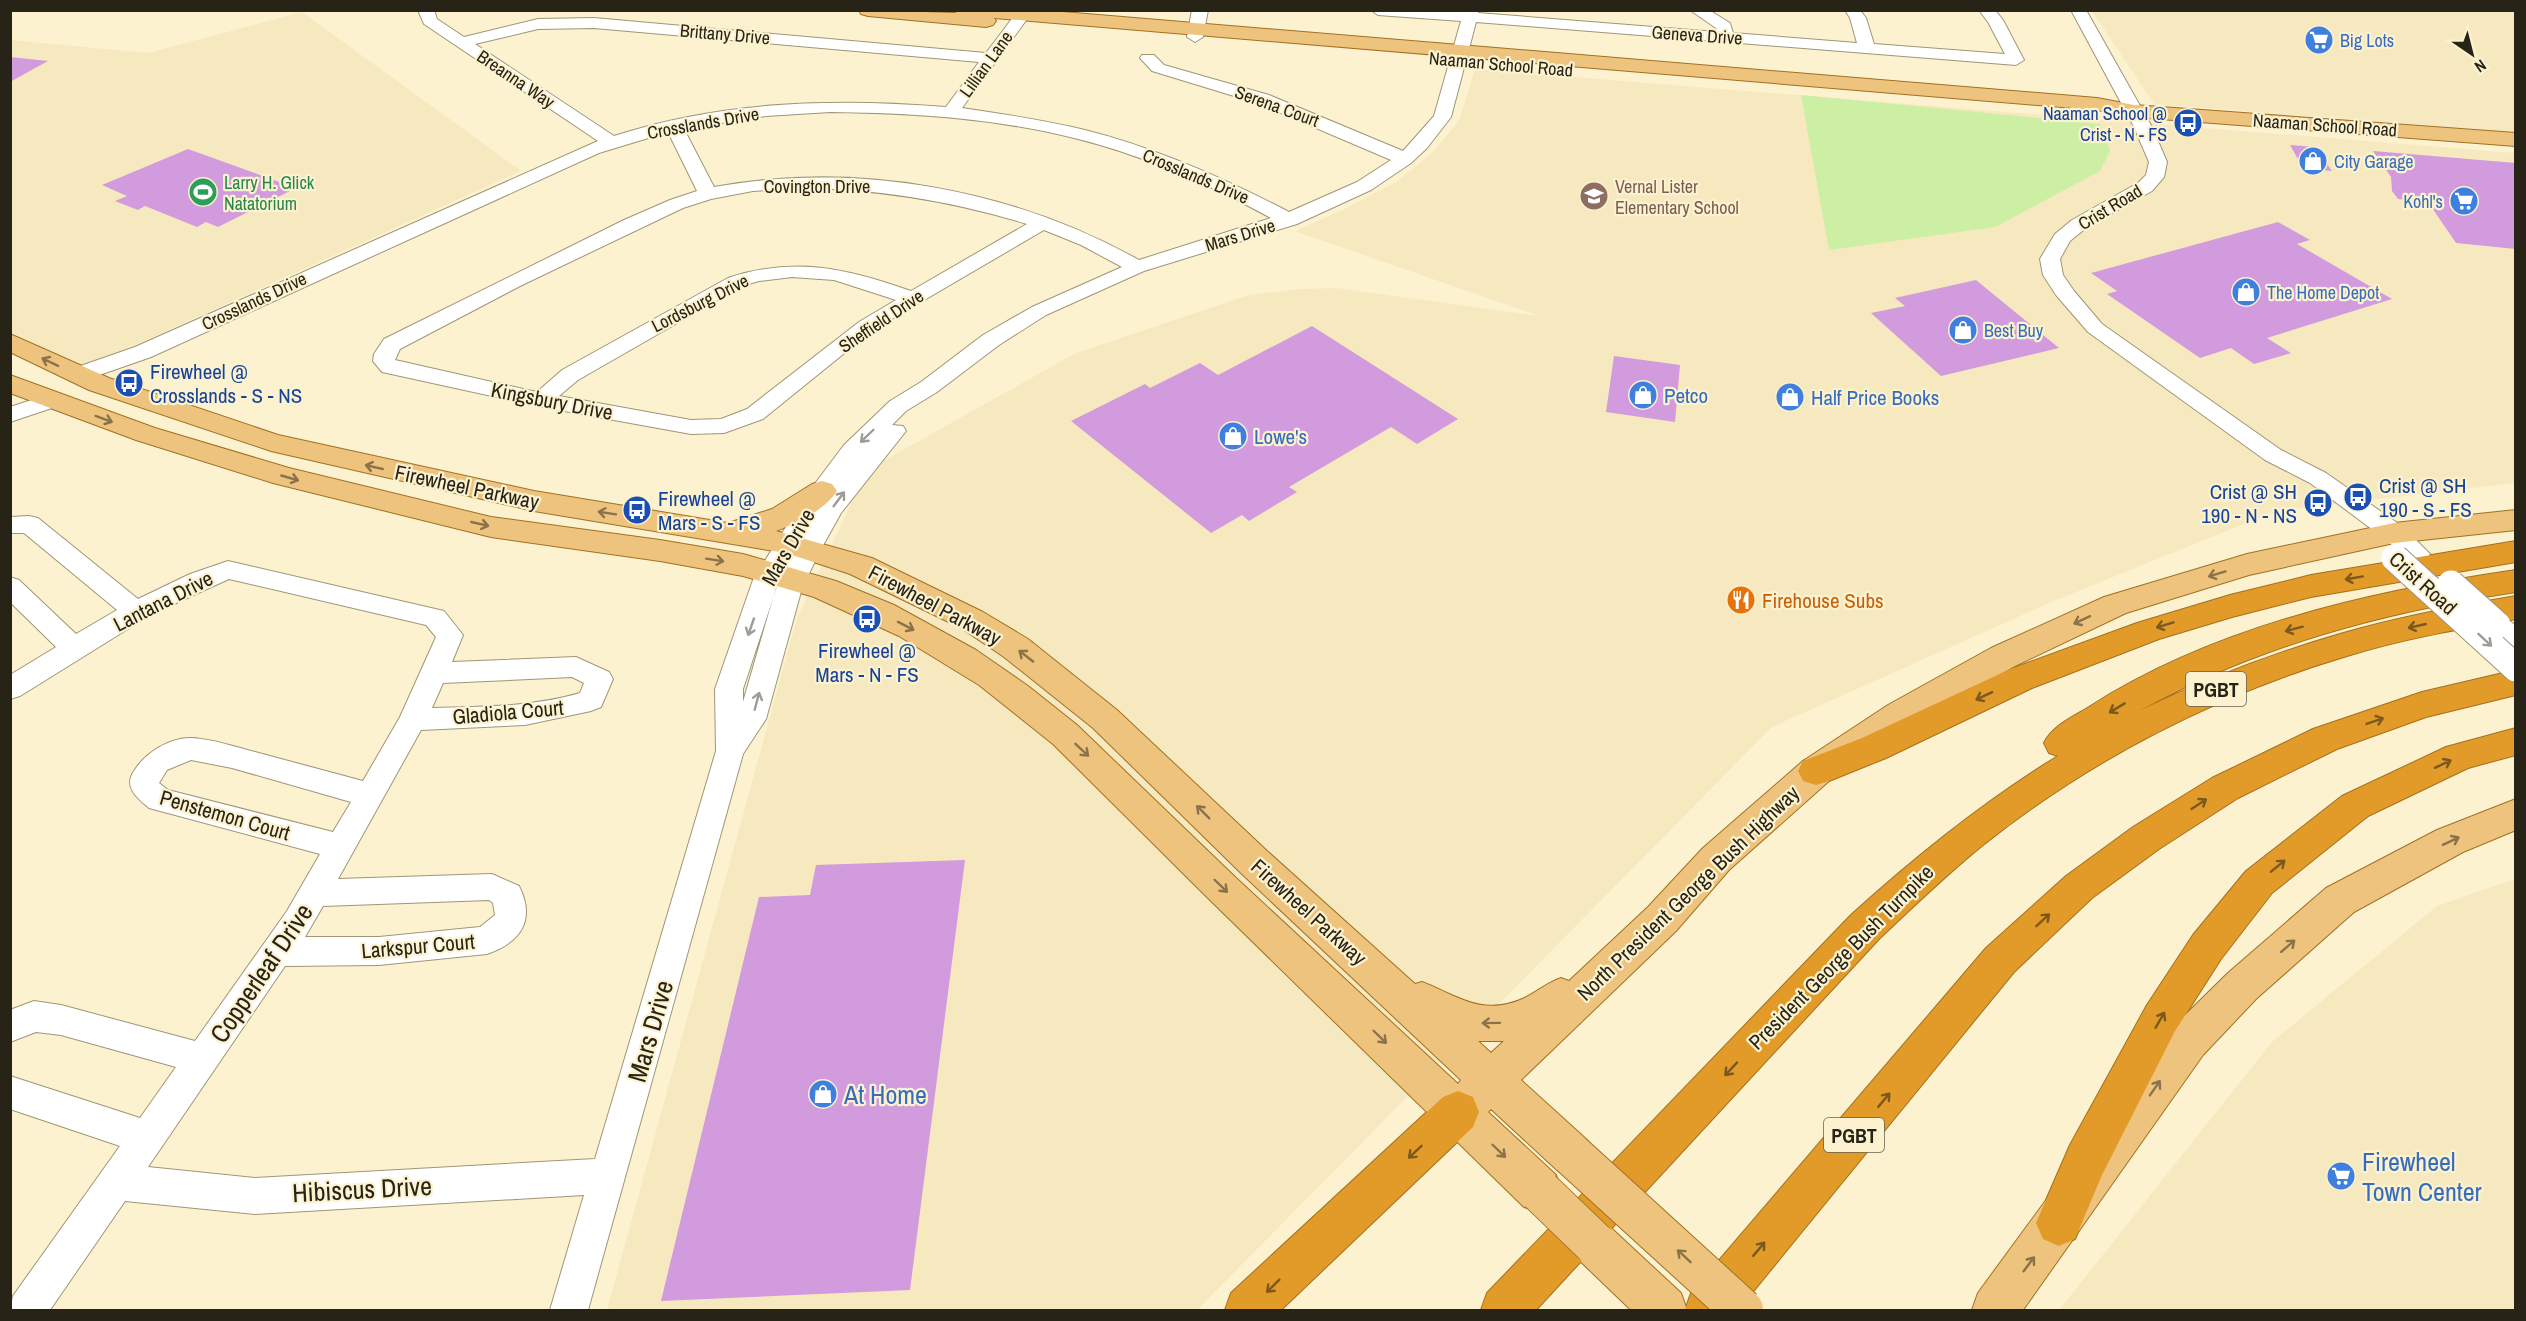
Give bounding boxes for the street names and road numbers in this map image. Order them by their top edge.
street label: Brittany Drive [679,18,771,50]
street label: Geneva Drive [1651,19,1743,51]
street label: Lillian Lane [953,26,1019,102]
street label: Breanna Way [472,44,560,115]
street label: Naaman School Road [1428,45,1574,83]
street label: Serena Court [1231,79,1323,133]
street label: Crosslands Drive [645,101,761,145]
street label: Naaman School Road [2252,107,2398,143]
street label: Crosslands Drive [1139,142,1253,210]
street label: Covington Drive [764,174,870,199]
street label: Crist Road [2073,178,2147,236]
street label: Mars Drive [1202,212,1278,258]
street label: Crosslands Drive [197,266,311,336]
street label: Lordsburg Drive [647,268,753,338]
street label: Sheffield Drive [834,283,928,359]
street label: Kingsbury Drive [489,375,615,427]
street label: Firewheel Parkway [392,458,542,516]
street label: Mars Drive [754,503,822,591]
street label: Crist Road [2383,545,2463,621]
street label: Firewheel Parkway [864,558,1007,652]
street label: Lantana Drive [108,564,218,638]
road number: PGBT [2186,672,2246,706]
street label: Gladiola Court [451,693,565,731]
street label: North President George Bush Highway [1571,779,1806,1007]
street label: Penstemon Court [157,783,294,847]
street label: Firewheel Parkway [1245,852,1373,972]
street label: President George Bush Turnpike [1742,858,1940,1056]
street label: Copperleaf Drive [201,896,321,1050]
street label: Larkspur Court [360,927,476,965]
street label: Mars Drive [619,976,681,1086]
road number: PGBT [1824,1118,1884,1152]
street label: Hibiscus Drive [291,1168,433,1210]

